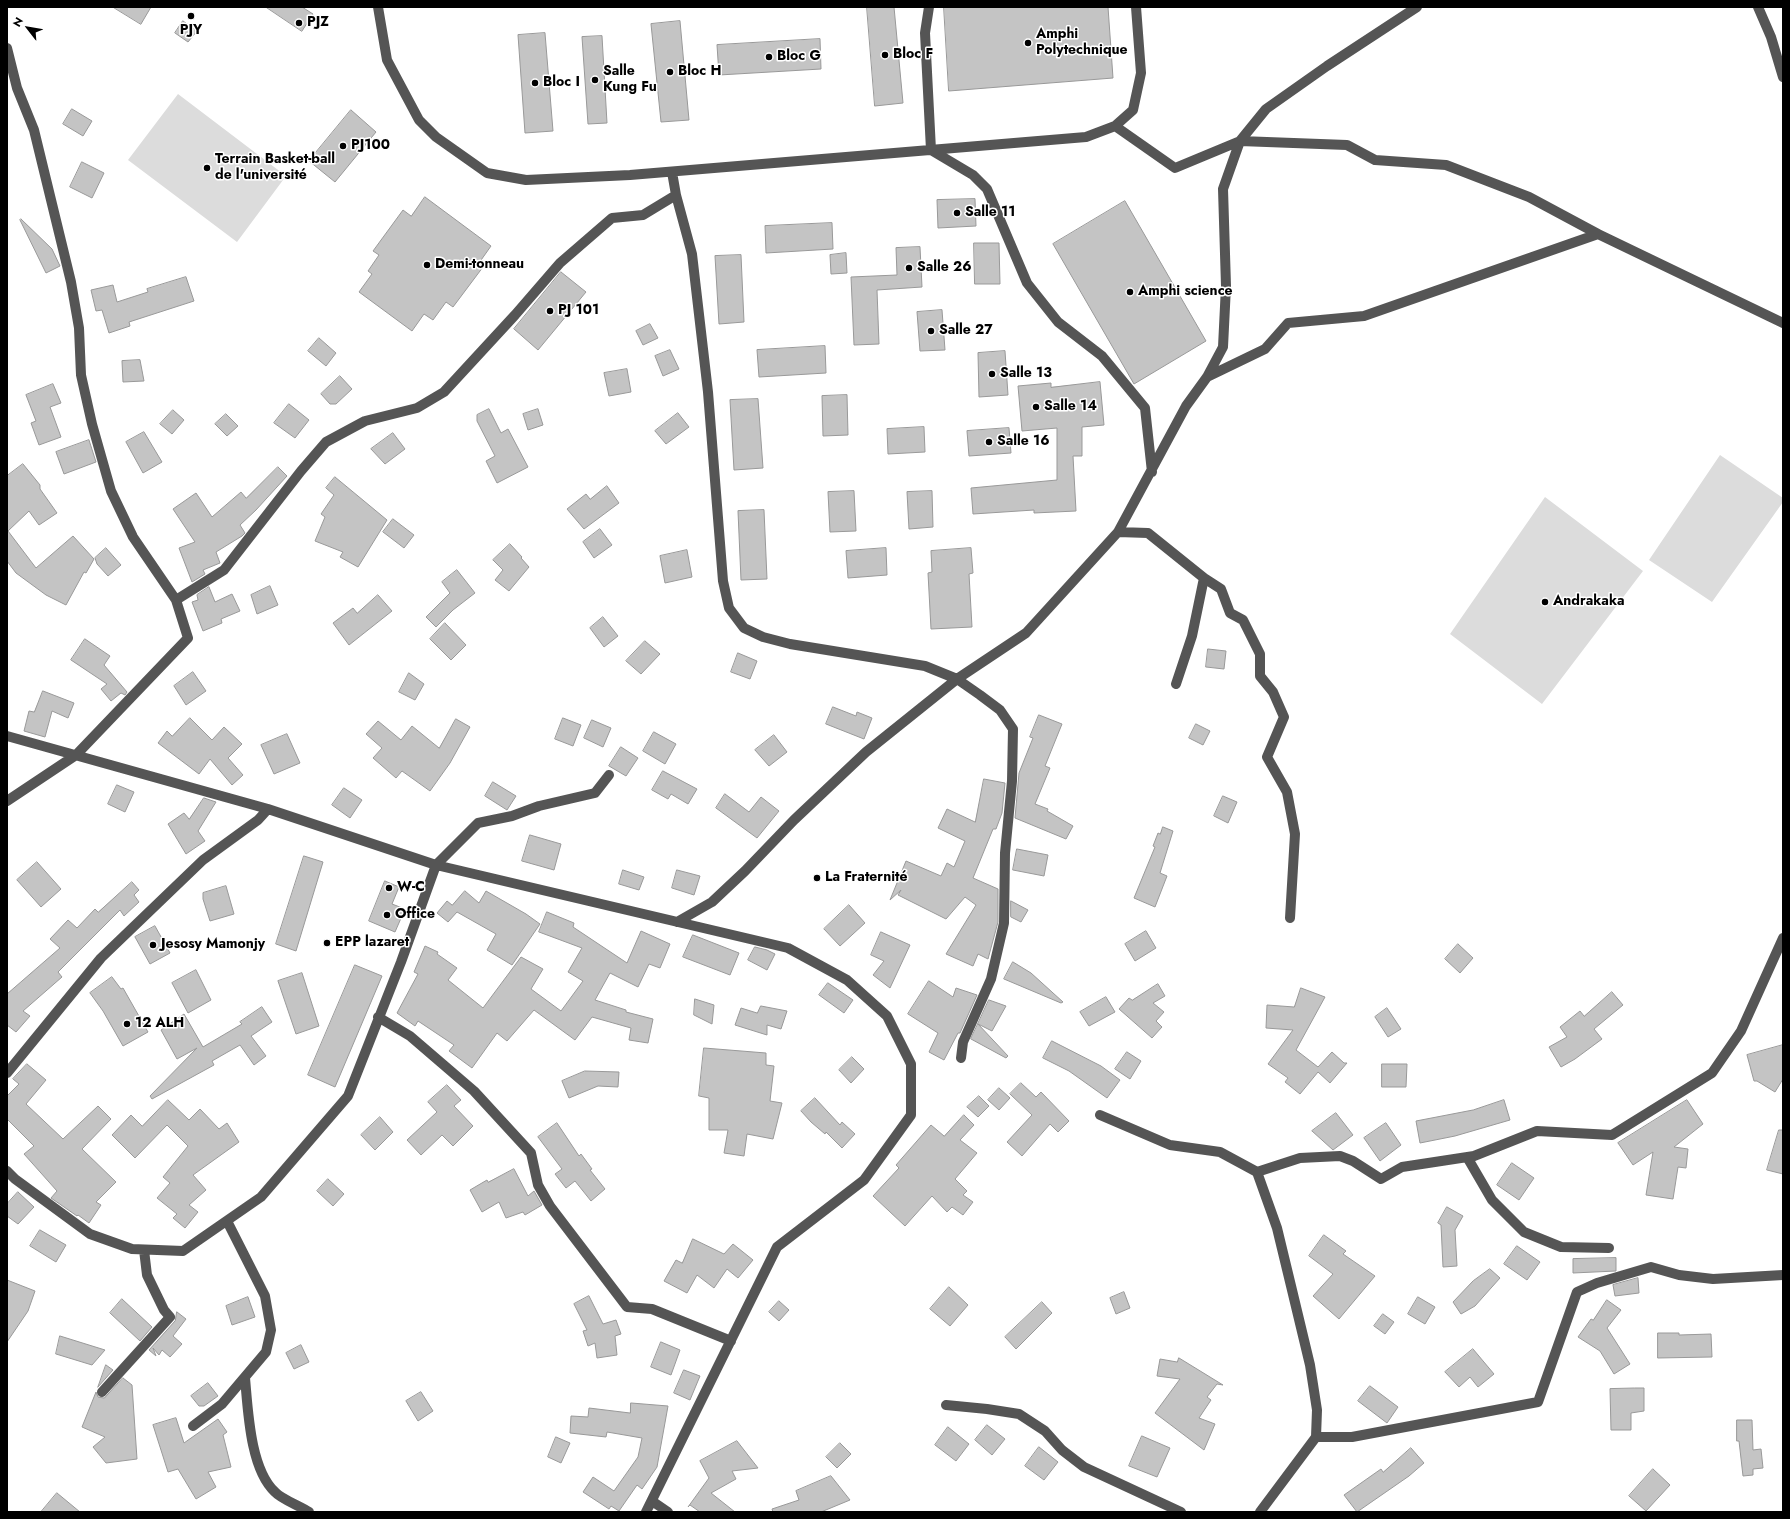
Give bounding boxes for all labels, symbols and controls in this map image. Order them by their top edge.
north arrow [8,8,48,48]
marker: PJY [186,11,196,21]
text: N [9,14,27,30]
place label: PJZ [307,15,329,31]
marker: PJZ [294,18,304,28]
place label: PJY [180,23,202,39]
place label: Amphi Polytechnique [1036,27,1128,60]
marker: Amphi Polytechnique [1023,38,1033,48]
place label: Bloc F [893,47,933,63]
place label: Bloc G [777,49,821,65]
marker: Bloc F [880,50,890,60]
marker: Bloc G [764,52,774,62]
place label: Salle Kung Fu [603,64,657,96]
place label: Bloc H [678,64,721,80]
marker: Bloc H [665,67,675,77]
place label: Bloc I [543,75,580,91]
marker: Salle Kung Fu [590,75,600,85]
marker: Bloc I [530,78,540,88]
place label: PJ100 [351,138,390,154]
marker: PJ100 [338,141,348,151]
place label: Terrain Basket-ball de l'université [215,152,335,184]
marker: Terrain Basket-ball de l'université [202,163,212,173]
place label: Salle 11 [965,205,1015,221]
marker: Salle 11 [952,208,962,218]
place label: Demi-tonneau [435,257,524,273]
marker: Demi-tonneau [422,260,432,270]
place label: Salle 26 [917,260,972,276]
marker: Salle 26 [904,263,914,273]
place label: Amphi science [1138,284,1233,300]
marker: Amphi science [1125,287,1135,297]
place label: PJ 101 [558,303,599,319]
marker: PJ 101 [545,306,555,316]
place label: Salle 27 [939,323,993,339]
marker: Salle 27 [926,326,936,336]
place label: Salle 13 [1000,366,1052,382]
marker: Salle 13 [987,369,997,379]
place label: Salle 14 [1044,399,1097,415]
marker: Salle 14 [1031,402,1041,412]
place label: Salle 16 [997,434,1050,450]
marker: Salle 16 [984,437,994,447]
place label: Andrakaka [1553,594,1625,610]
marker: Andrakaka [1540,597,1550,607]
place label: La Fraternité [825,870,908,886]
marker: La Fraternité [812,873,822,883]
place label: W-C [397,880,425,896]
marker: W-C [384,883,394,893]
place label: Office [395,907,435,923]
marker: Office [382,910,392,920]
place label: EPP lazaret [335,935,409,951]
place label: Jesosy Mamonjy [161,937,265,953]
marker: EPP lazaret [322,938,332,948]
marker: Jesosy Mamonjy [148,940,158,950]
place label: 12 ALH [135,1016,184,1032]
marker: 12 ALH [122,1019,132,1029]

